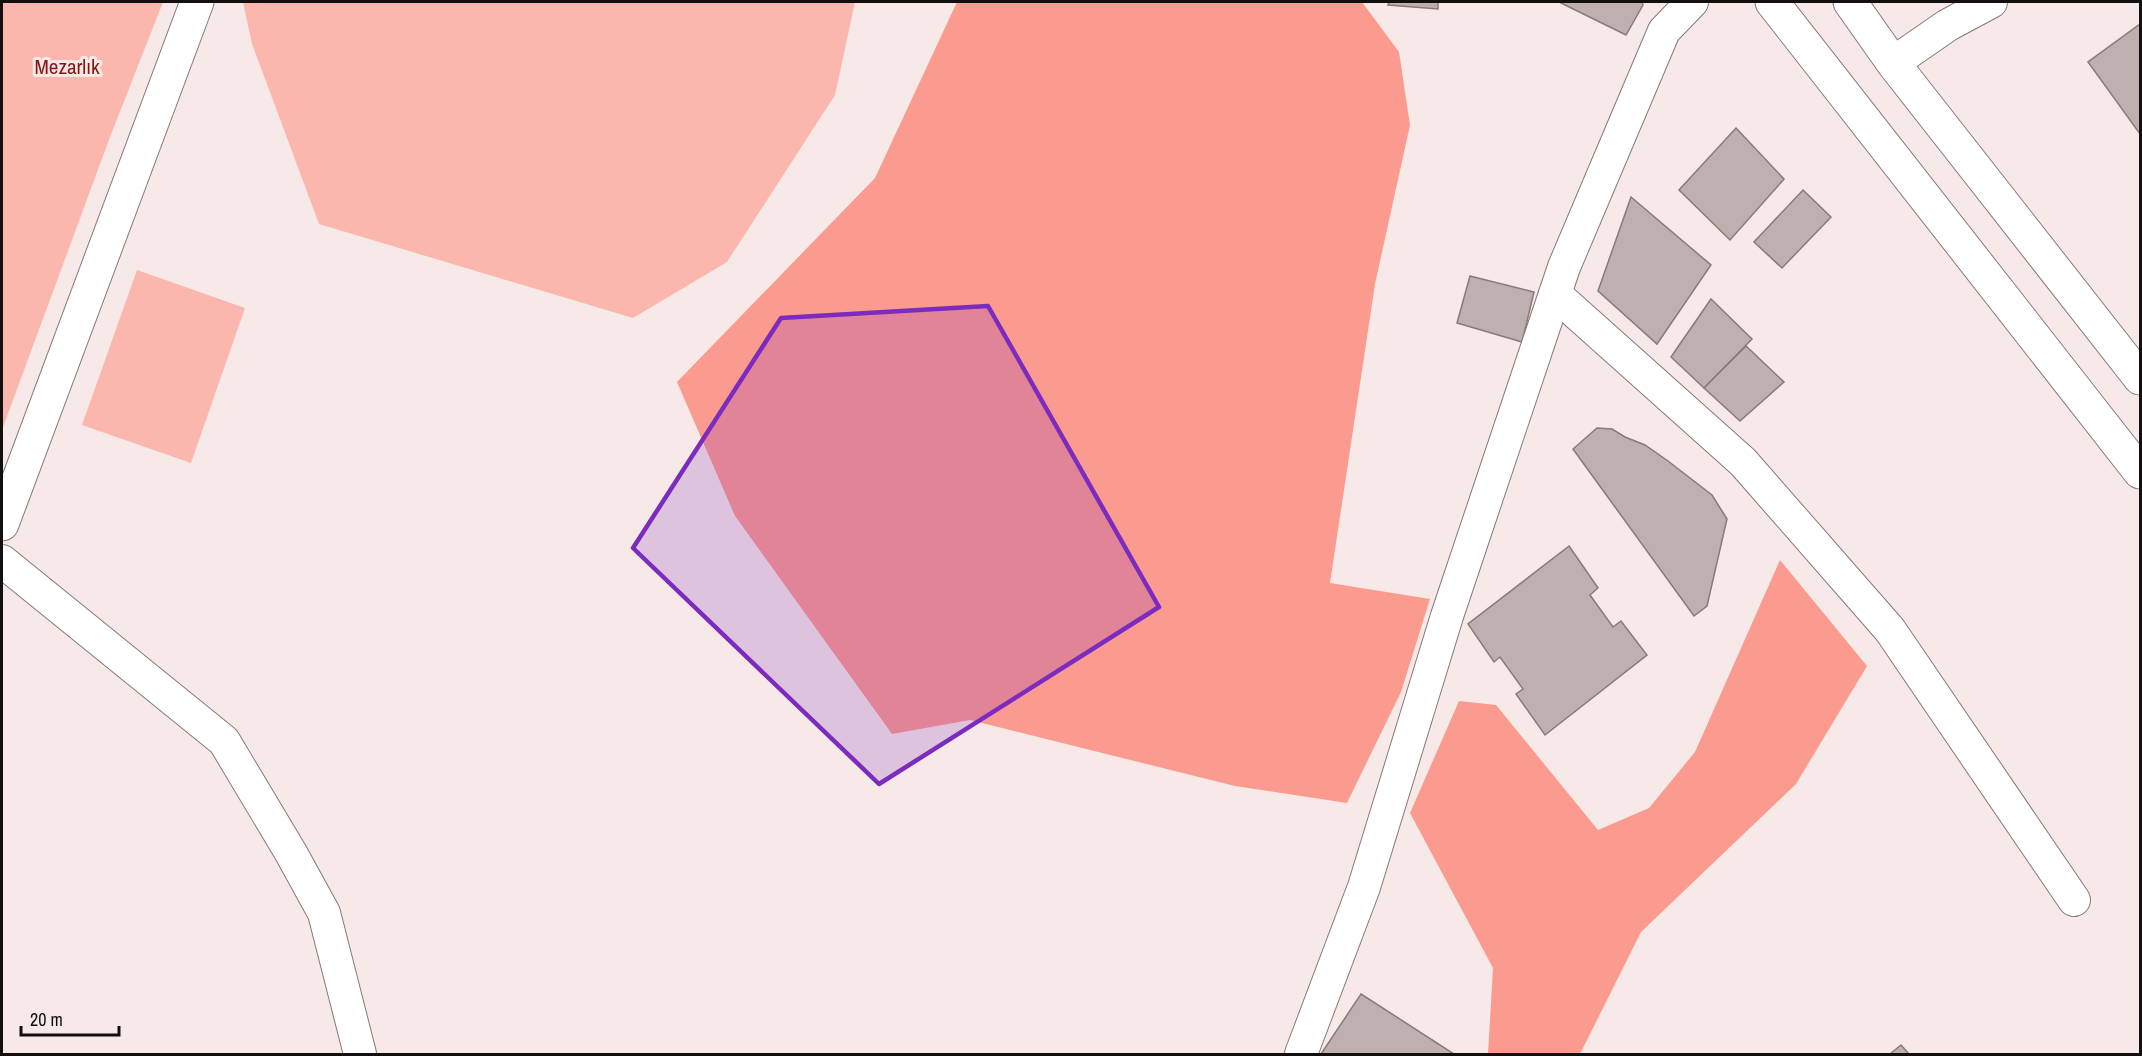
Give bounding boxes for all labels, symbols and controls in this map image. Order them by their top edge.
park label: Mezarlık [34,52,100,81]
scale bar [21,999,118,1037]
text: 20 m [30,1007,63,1032]

